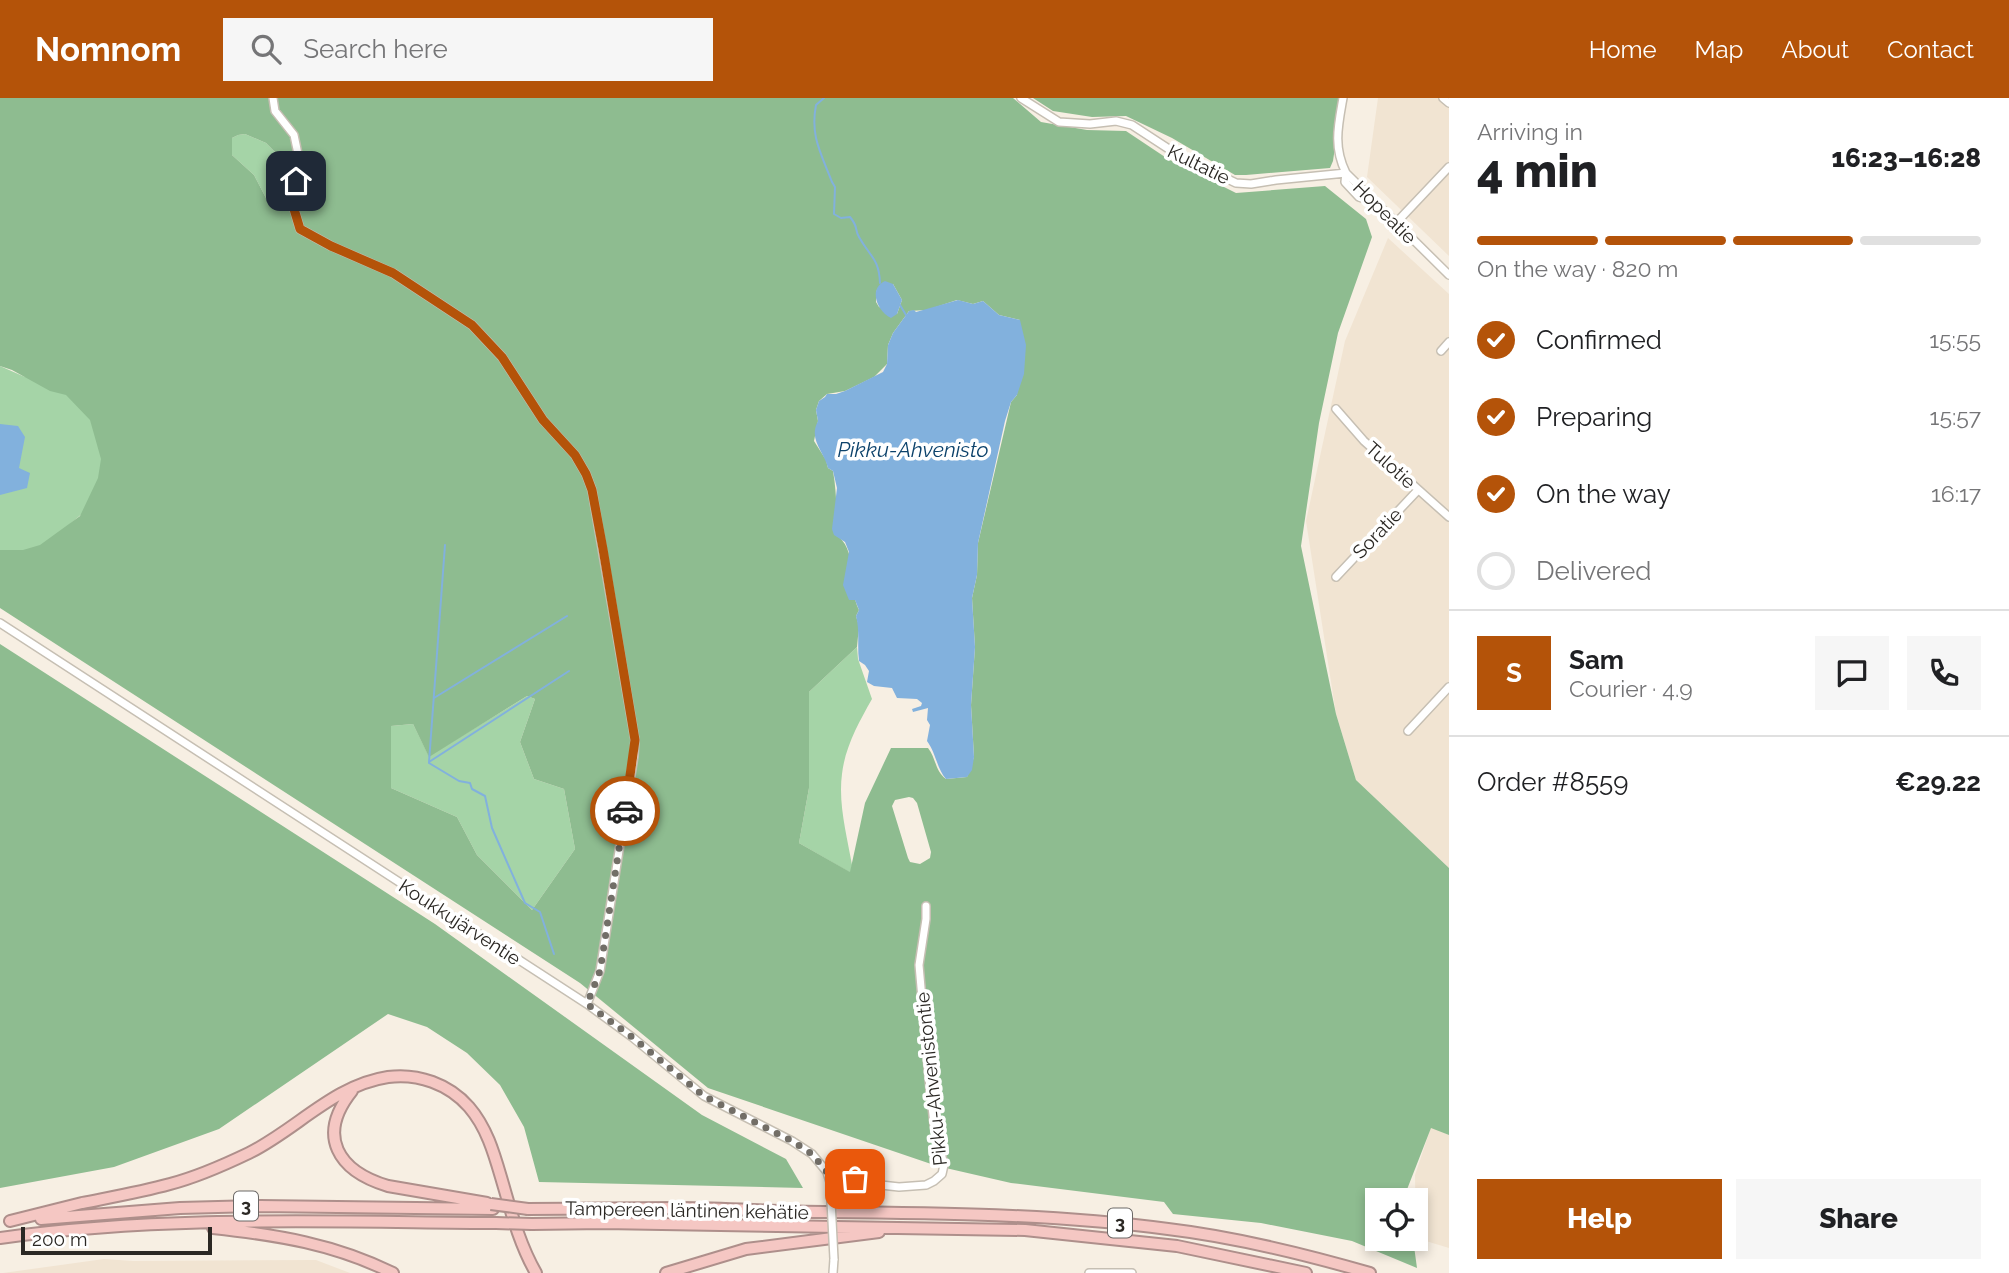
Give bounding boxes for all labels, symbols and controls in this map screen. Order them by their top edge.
search box [223,18,713,81]
text: Nomnom [35,30,181,69]
icon: search [247,30,285,68]
text: Search here [303,34,448,64]
text: Home [1589,35,1657,64]
text: Map [1695,35,1743,64]
text: About [1781,35,1849,64]
text: Contact [1887,35,1974,64]
text: Arriving in [1477,118,1583,145]
street label: Kultatie [1164,140,1234,188]
text: 16:23–16:28 [1831,143,1981,173]
text: 4 min [1477,144,1598,198]
pin [266,151,326,211]
icon: home [277,162,315,200]
street label: Hopeatie [1349,176,1421,248]
text: On the way · 820 m [1477,255,1679,282]
icon: check [1477,321,1515,359]
text: Confirmed [1536,325,1662,355]
text: 15:55 [1929,326,1981,353]
icon: check [1477,398,1515,436]
text: Preparing [1536,402,1652,432]
text: 15:57 [1930,403,1981,430]
water label: Pikku-Ahvenisto [837,437,989,462]
street label: Tulotie [1362,437,1420,493]
icon: check [1477,475,1515,513]
text: On the way [1536,479,1671,509]
text: 16:17 [1931,480,1981,507]
street label: Soratie [1348,503,1406,563]
text: Delivered [1536,556,1651,586]
button: chat [1815,636,1889,710]
button: phone [1907,636,1981,710]
text: Sam [1569,645,1624,675]
text: S [1506,658,1522,688]
text: Courier · 4.9 [1569,675,1693,702]
text: Order #8559 [1477,767,1628,797]
text: €29.22 [1895,767,1981,797]
courier [590,776,660,846]
icon: car [606,792,644,830]
street label: Koukkujärventie [395,875,525,969]
street label: Pikku-Ahvenistontie [911,991,951,1167]
pin [825,1149,885,1209]
icon: bag [836,1160,874,1198]
button: Help [1477,1179,1722,1259]
button: Share [1736,1179,1981,1259]
map controls [1365,1188,1428,1251]
button: locate [1365,1188,1428,1251]
road number: 3 [234,1191,258,1220]
street label: Tampereen läntinen kehätie [565,1197,809,1223]
road number: 3 [1108,1208,1132,1238]
scale bar [21,1224,212,1256]
text: 200 m [32,1228,87,1250]

